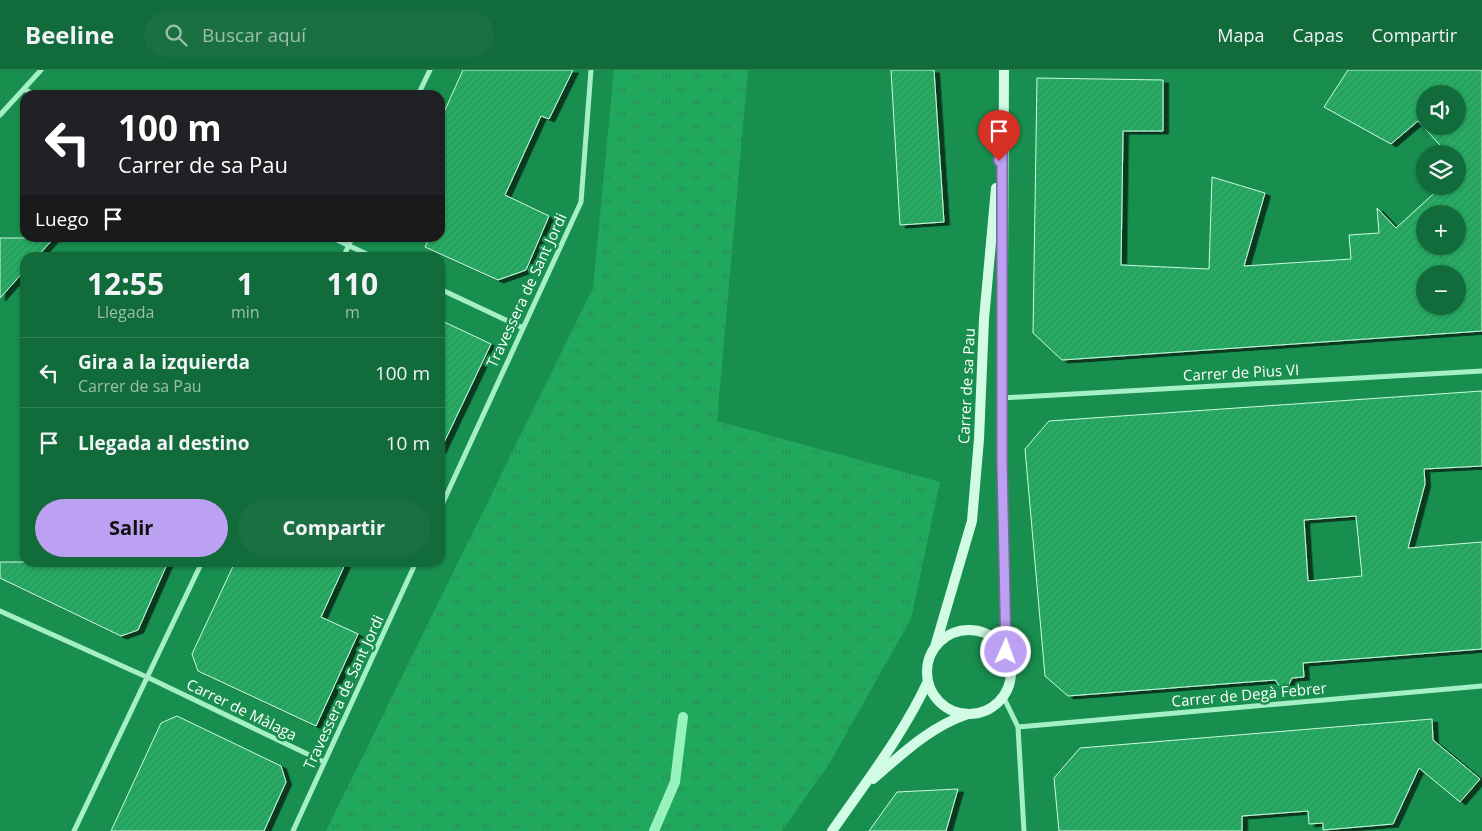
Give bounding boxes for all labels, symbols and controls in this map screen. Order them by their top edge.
search box [144,12,494,57]
text: Beeline [25,18,114,51]
icon: search [162,21,190,49]
text: Buscar aquí [202,22,306,48]
text: Mapa [1217,23,1265,47]
text: Capas [1293,23,1343,47]
text: Compartir [1371,23,1457,47]
map controls [1416,85,1466,315]
button: sound [1416,85,1466,135]
text: 100 m [118,104,222,151]
icon: left [35,110,100,175]
pin [978,110,1020,161]
icon: arrive [985,117,1013,145]
button: layers [1416,145,1466,195]
text: Carrer de sa Pau [118,149,288,179]
icon: arrive [99,205,127,233]
button: + [1416,205,1466,255]
text: Luego [35,206,89,232]
street label: Travessera de Sant Jordi [481,209,571,371]
text: 12:55 [87,263,164,304]
text: 1 [237,263,254,304]
text: 110 [327,263,378,304]
button: − [1416,265,1466,315]
text: Llegada [97,301,154,323]
text: min [231,301,260,323]
text: m [345,301,360,323]
street label: Carrer de sa Pau [953,328,979,444]
text: Gira a la izquierda [78,349,250,375]
icon: left [35,359,63,387]
street label: Carrer de Pius VI [1182,359,1300,385]
text: 100 m [375,360,430,386]
text: Carrer de sa Pau [78,375,202,397]
icon: arrive [35,429,63,457]
text: Llegada al destino [78,430,250,456]
text: 10 m [386,430,430,456]
button: Salir [35,499,228,557]
button: Compartir [238,499,430,557]
street label: Travessera de Sant Jordi [298,611,388,773]
position arrow [979,625,1031,677]
street label: Carrer de Màlaga [183,674,301,744]
street label: Carrer de Degà Febrer [1171,677,1327,711]

